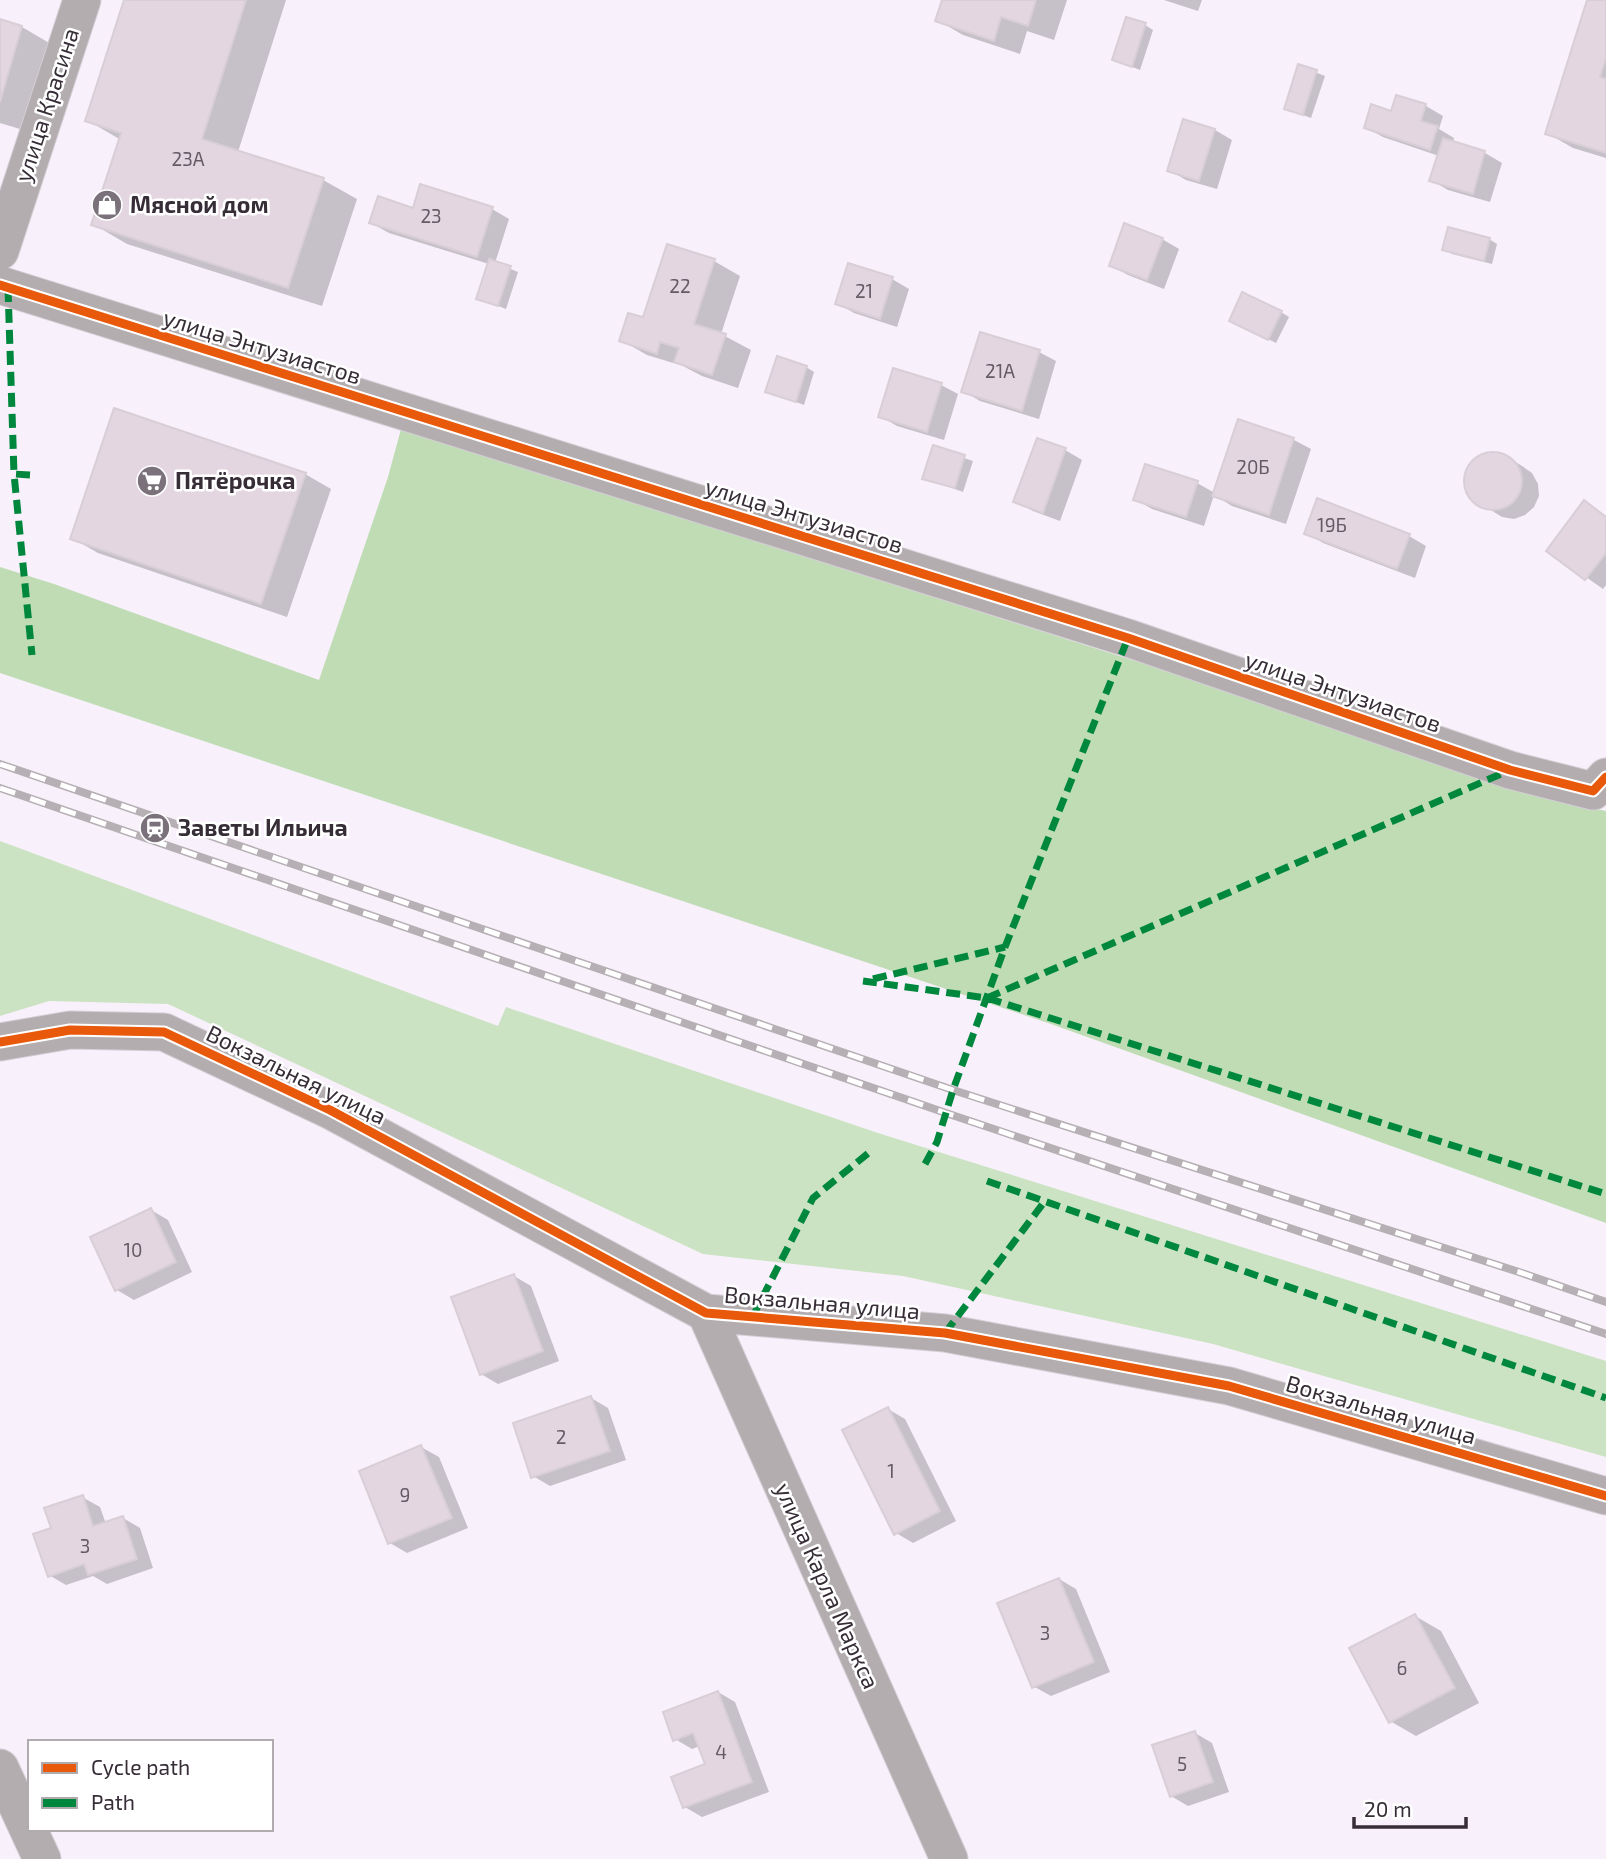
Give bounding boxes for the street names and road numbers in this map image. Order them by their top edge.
street label: улица Красина [8,24,85,185]
street label: улица Энтузиастов [160,303,365,390]
street label: улица Энтузиастов [702,472,907,559]
street label: улица Энтузиастов [1241,644,1445,739]
street label: Вокзальная улица [202,1018,391,1131]
street label: Вокзальная улица [723,1279,921,1326]
street label: Вокзальная улица [1283,1368,1480,1451]
street label: улица Карла Маркса [769,1478,886,1693]

